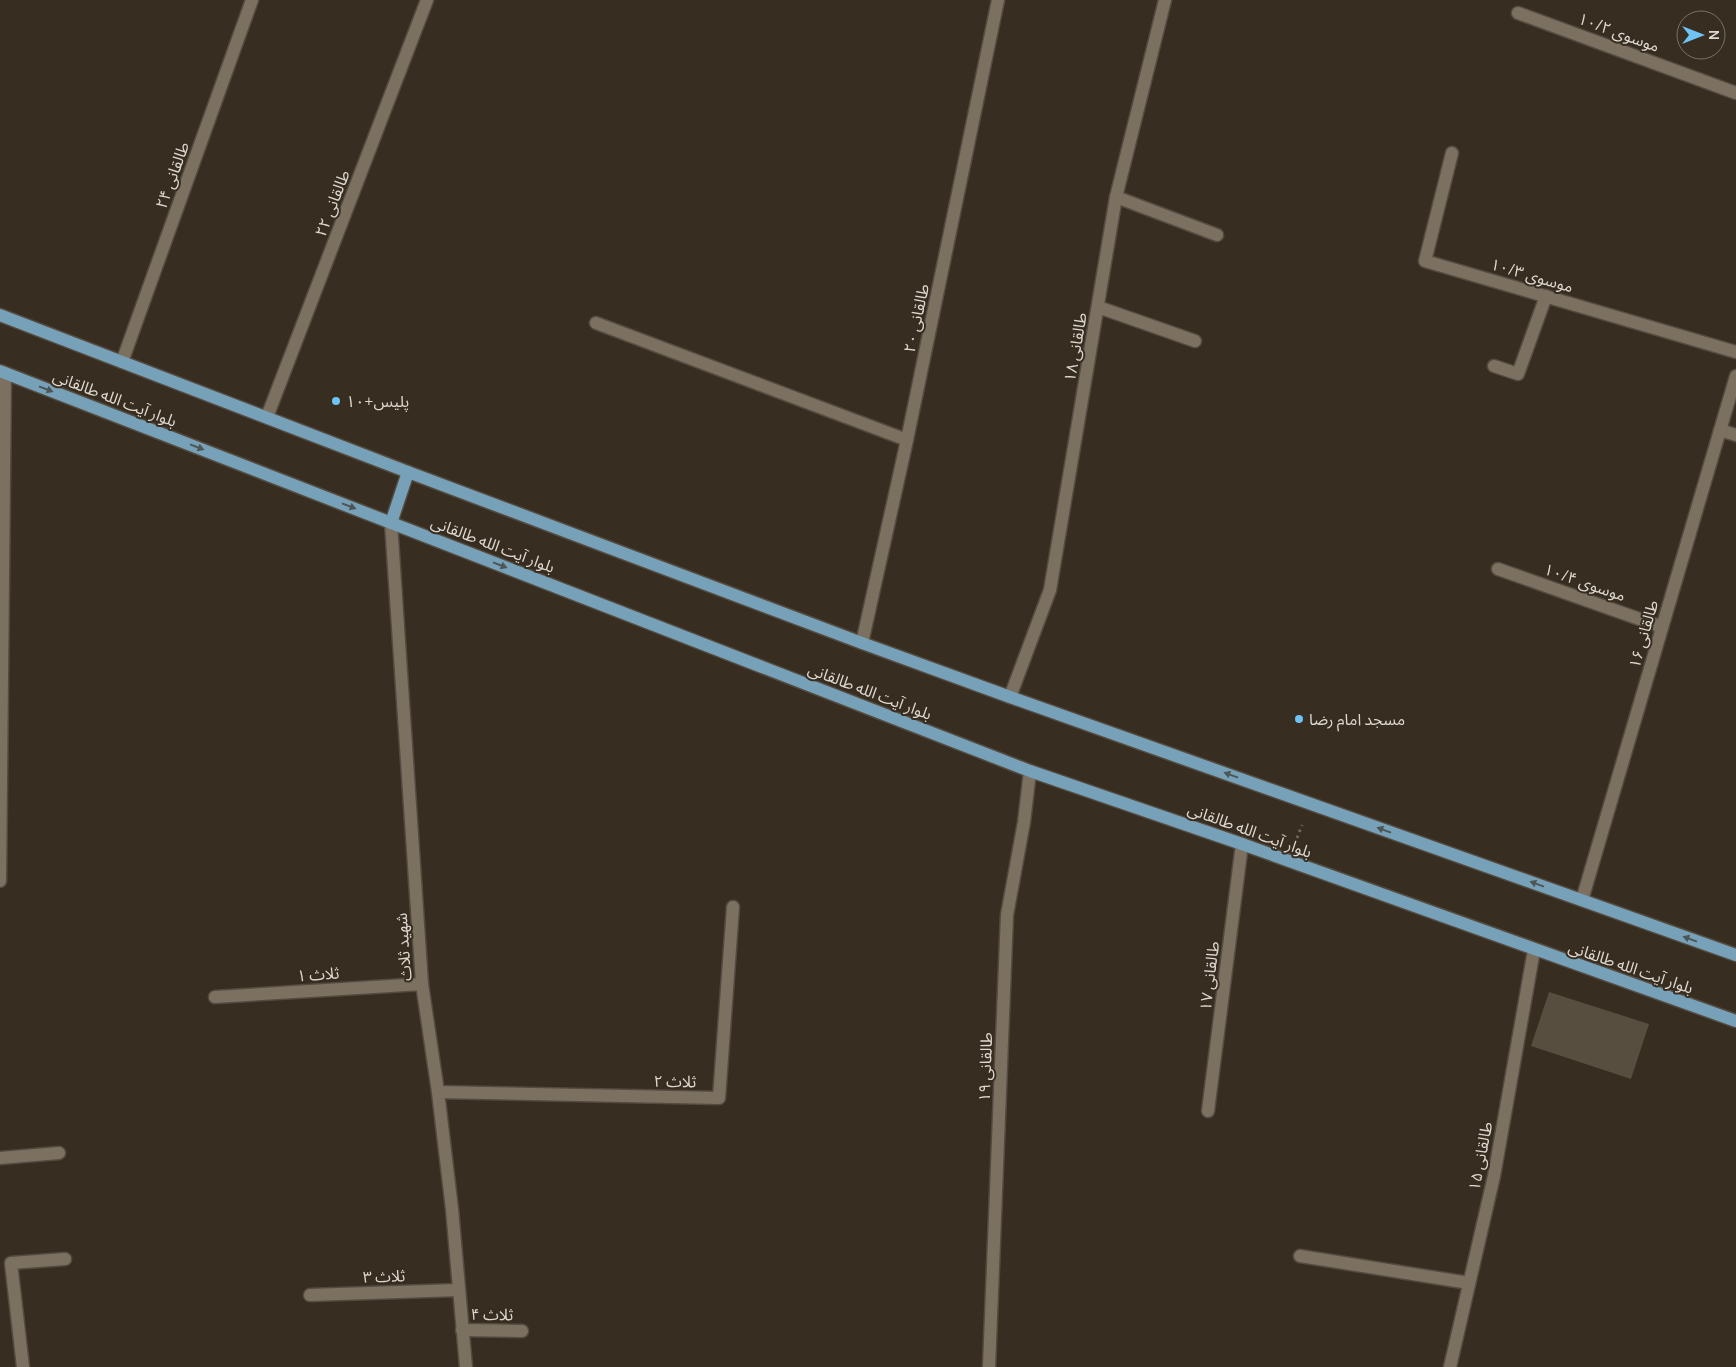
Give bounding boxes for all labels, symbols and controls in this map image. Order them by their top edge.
street label: موسوی ۱۰/۲ [1575,7,1663,57]
north arrow [1676,10,1726,60]
text: N [1705,30,1724,40]
street label: طالقانی ۲۴ [150,138,194,212]
street label: طالقانی ۲۲ [309,166,355,240]
street label: موسوی ۱۰/۳ [1488,253,1576,297]
street label: طالقانی ۲۰ [898,281,934,354]
street label: طالقانی ۱۸ [1058,311,1092,383]
street label: بلوار آیت الله طالقانی [50,364,180,432]
one-way arrow [38,386,53,393]
place label: پلیس+۱۰ [346,390,409,412]
marker: پلیس+۱۰ [330,395,342,407]
one-way arrow [190,444,204,452]
one-way arrow [341,503,356,510]
street label: بلوار آیت الله طالقانی [428,510,558,578]
street label: موسوی ۱۰/۴ [1541,558,1629,606]
one-way arrow [493,561,508,569]
street label: طالقانی ۱۶ [1623,597,1663,671]
street label: بلوار آیت الله طالقانی [805,657,935,725]
place label: مسجد امام رضا [1309,708,1405,732]
marker: مسجد امام رضا [1293,713,1305,725]
one-way arrow [1223,771,1238,779]
street label: بلوار آیت الله طالقانی [1185,797,1315,863]
one-way arrow [1376,826,1391,834]
one-way arrow [1529,880,1544,888]
street label: شهید ثلاث [390,912,416,982]
street label: بلوار آیت الله طالقانی [1566,935,1696,999]
one-way arrow [1682,935,1697,943]
street label: طالقانی ۱۷ [1194,940,1224,1012]
street label: ثلاث ۱ [296,962,340,986]
street label: طالقانی ۱۹ [973,1032,997,1102]
street label: ثلاث ۲ [653,1070,697,1092]
street label: طالقانی ۱۵ [1463,1119,1497,1192]
street label: ثلاث ۳ [362,1264,406,1288]
street label: ثلاث ۴ [470,1303,514,1325]

